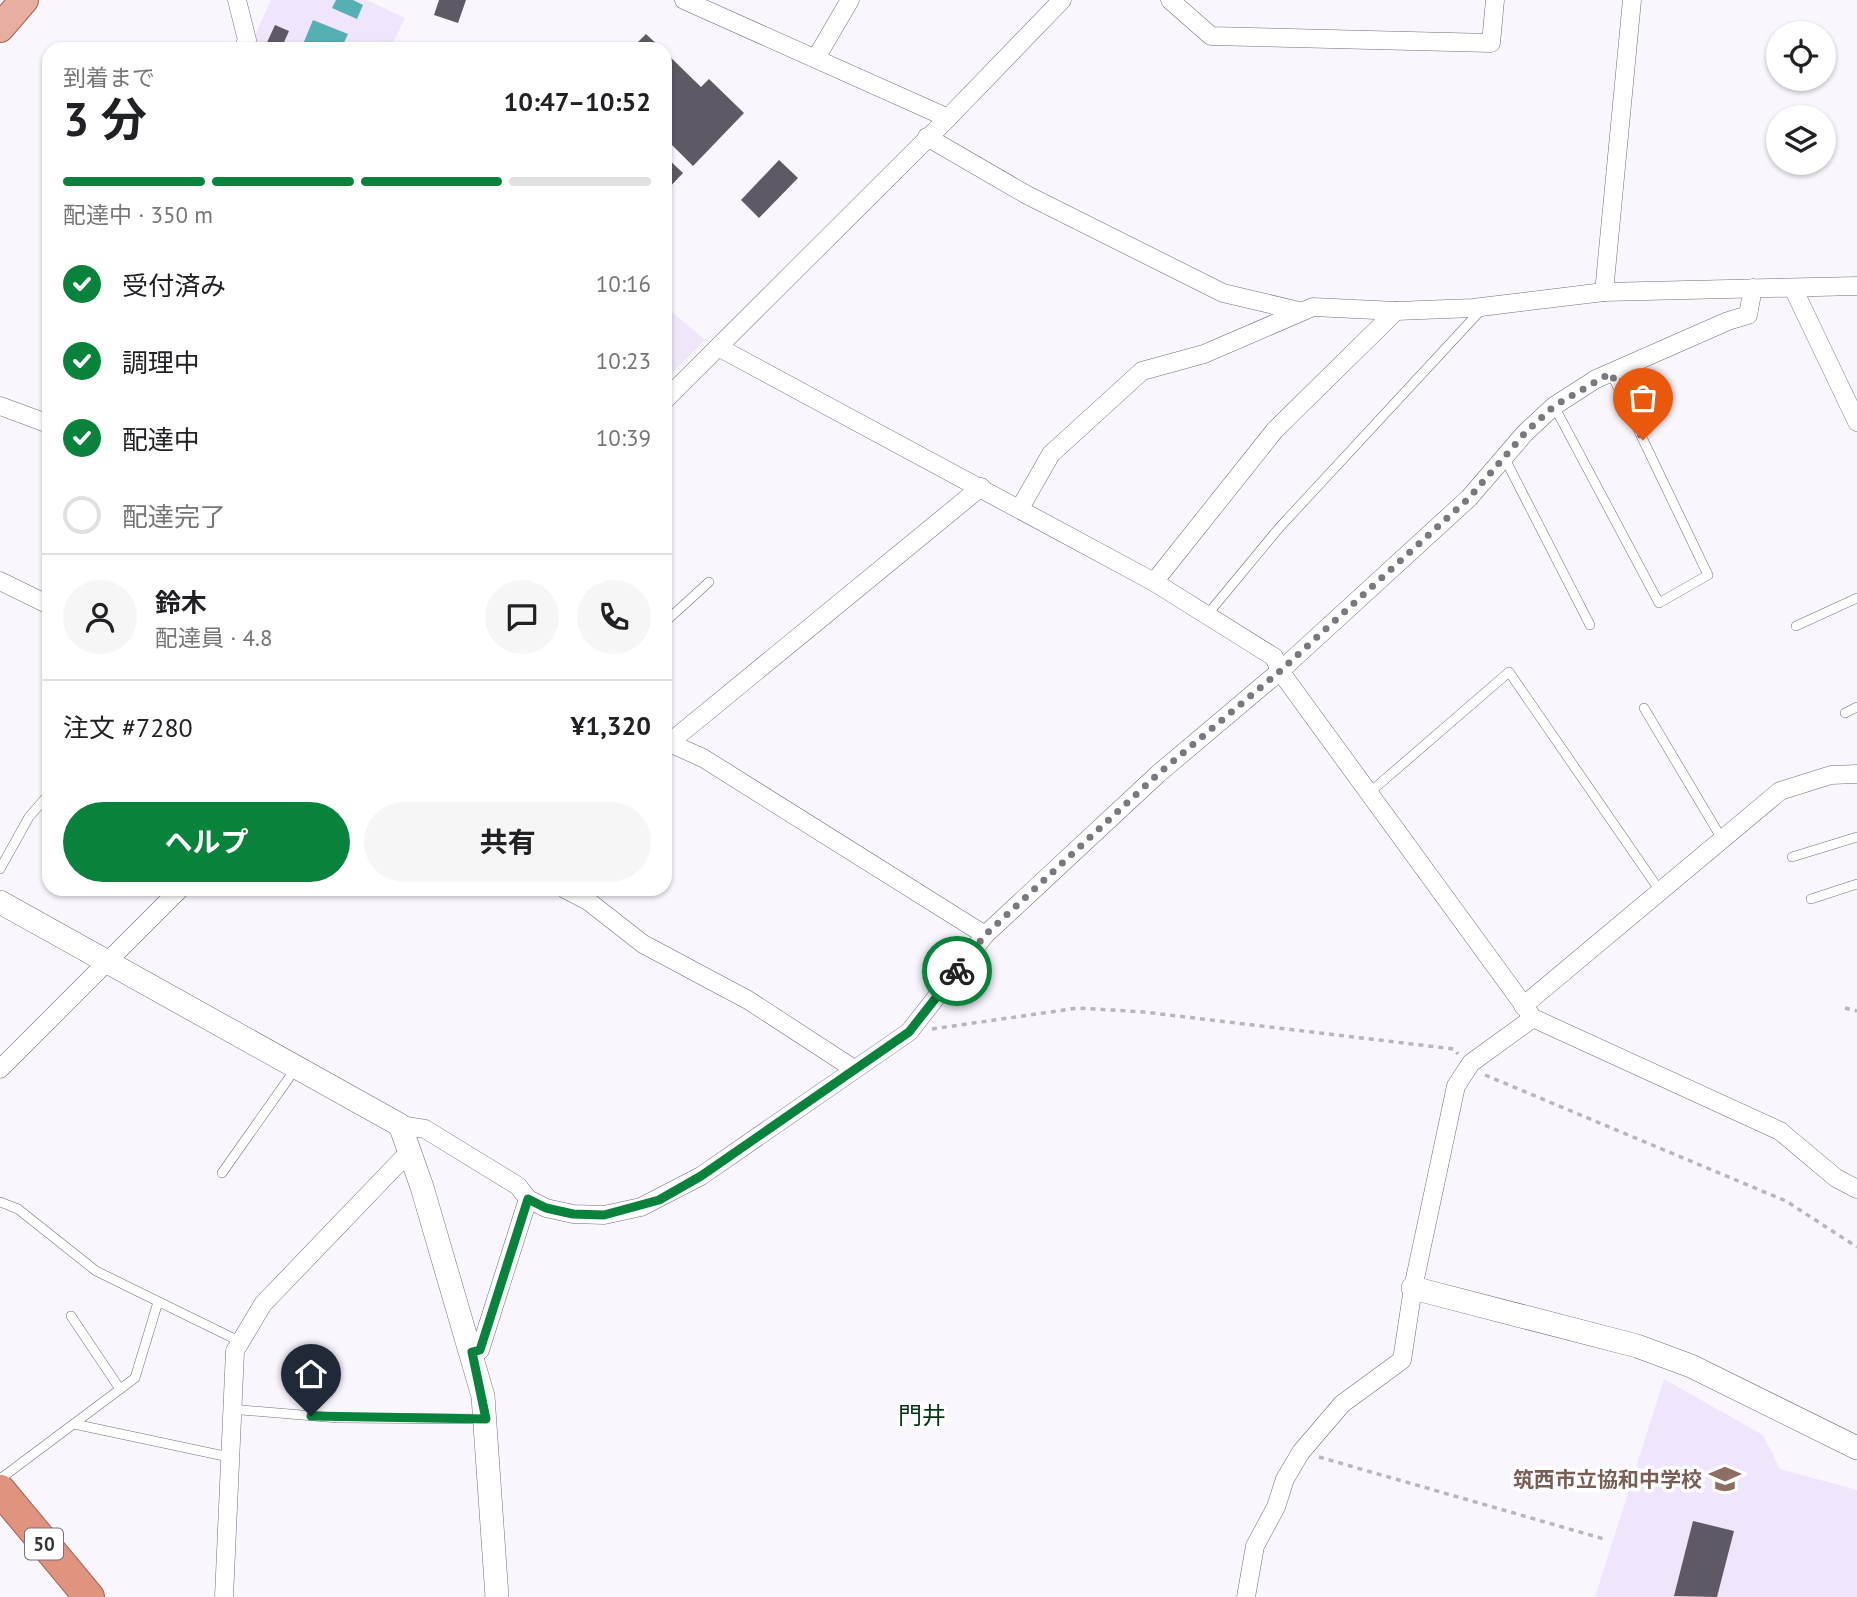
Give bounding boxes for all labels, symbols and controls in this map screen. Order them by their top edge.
map controls [1766,21,1836,175]
button: locate [1766,21,1836,91]
text: 到着まで [63,63,155,92]
text: 10:47–10:52 [504,85,651,118]
text: 3 分 [63,89,147,149]
button: layers [1766,105,1836,175]
text: 配達中 · 350 m [63,200,213,229]
icon: check [63,265,101,303]
text: 受付済み [122,269,226,302]
text: 10:16 [596,269,651,298]
icon: check [63,342,101,380]
text: 調理中 [122,346,200,379]
text: 10:23 [596,346,651,375]
pin [1613,368,1673,440]
icon: bag [1624,379,1662,417]
icon: check [63,419,101,457]
text: 配達中 [122,423,200,456]
text: 10:39 [596,423,651,452]
text: 配達完了 [122,500,226,533]
button: person [63,580,137,654]
button: chat [485,580,559,654]
button: phone [577,580,651,654]
text: 鈴木 [155,586,207,619]
text: 配達員 · 4.8 [155,623,272,652]
text: ¥1,320 [571,709,651,742]
text: 注文 #7280 [63,711,193,744]
button: ヘルプ [63,802,350,882]
button: 共有 [364,802,651,882]
courier [922,936,992,1006]
icon: bike [938,952,976,990]
pin [281,1344,341,1416]
icon: home [292,1355,330,1393]
district label: 門井 [898,1400,946,1431]
school or university icon: 筑西市立協和中学校 [1708,1462,1742,1496]
place label: 筑西市立協和中学校 [1513,1466,1702,1493]
road number: 50 [25,1528,63,1560]

